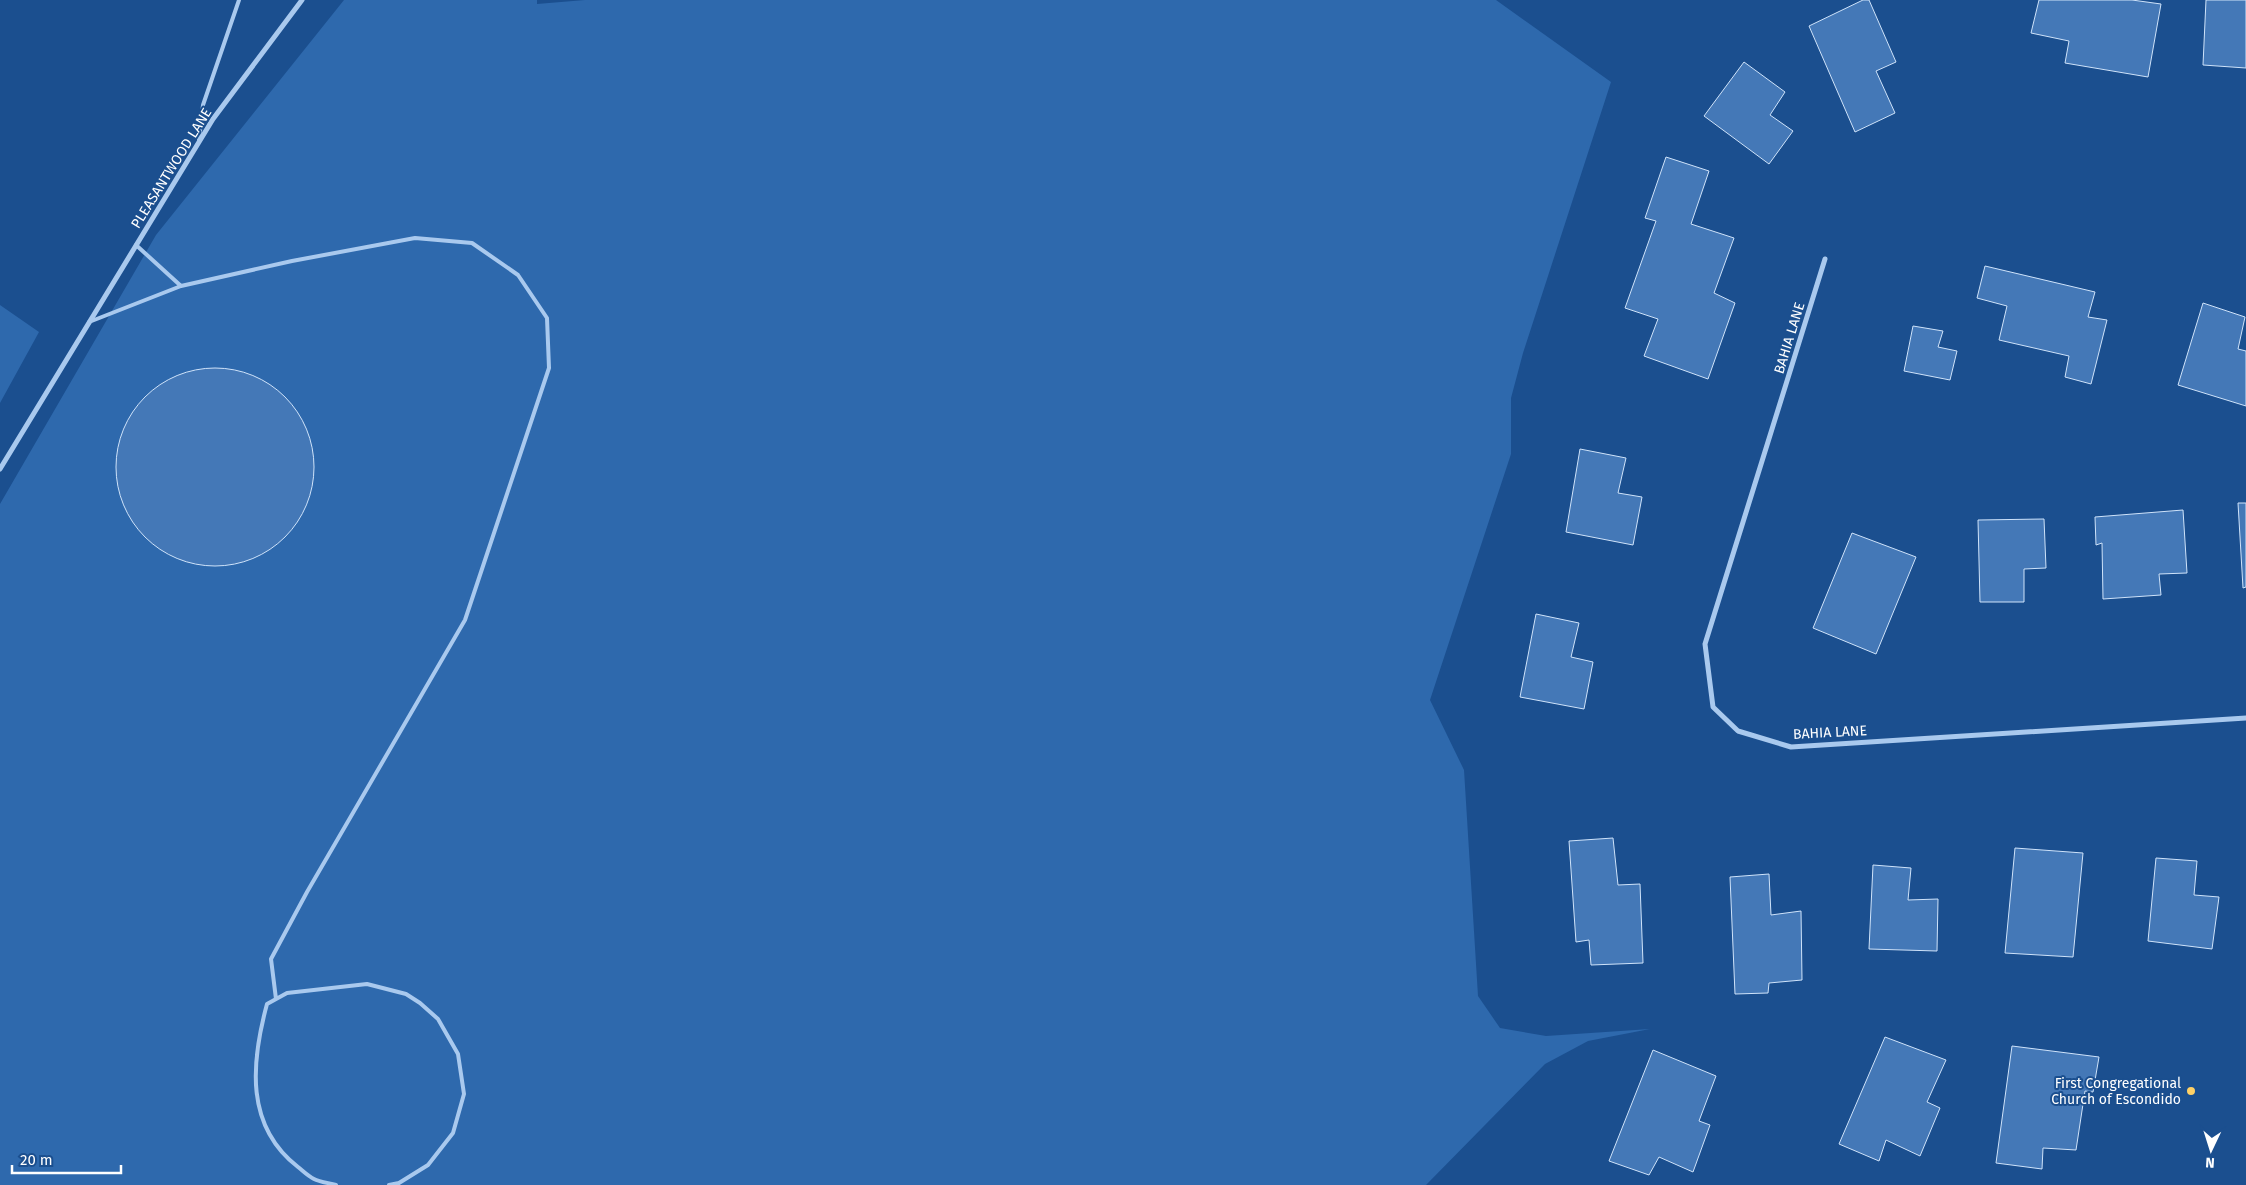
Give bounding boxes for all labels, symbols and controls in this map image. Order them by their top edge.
street label: PLEASANTWOOD LANE [127,105,215,232]
street label: BAHIA LANE [1771,300,1808,376]
street label: BAHIA LANE [1793,722,1867,743]
place label: First Congregational Church of Escondido [2051,1075,2181,1108]
marker: First Congregational Church of Escondido [2185,1085,2197,1097]
north arrow [2186,1125,2236,1175]
scale bar [12,1142,121,1174]
text: 20 m [20,1151,53,1169]
text: N [2205,1154,2215,1171]

